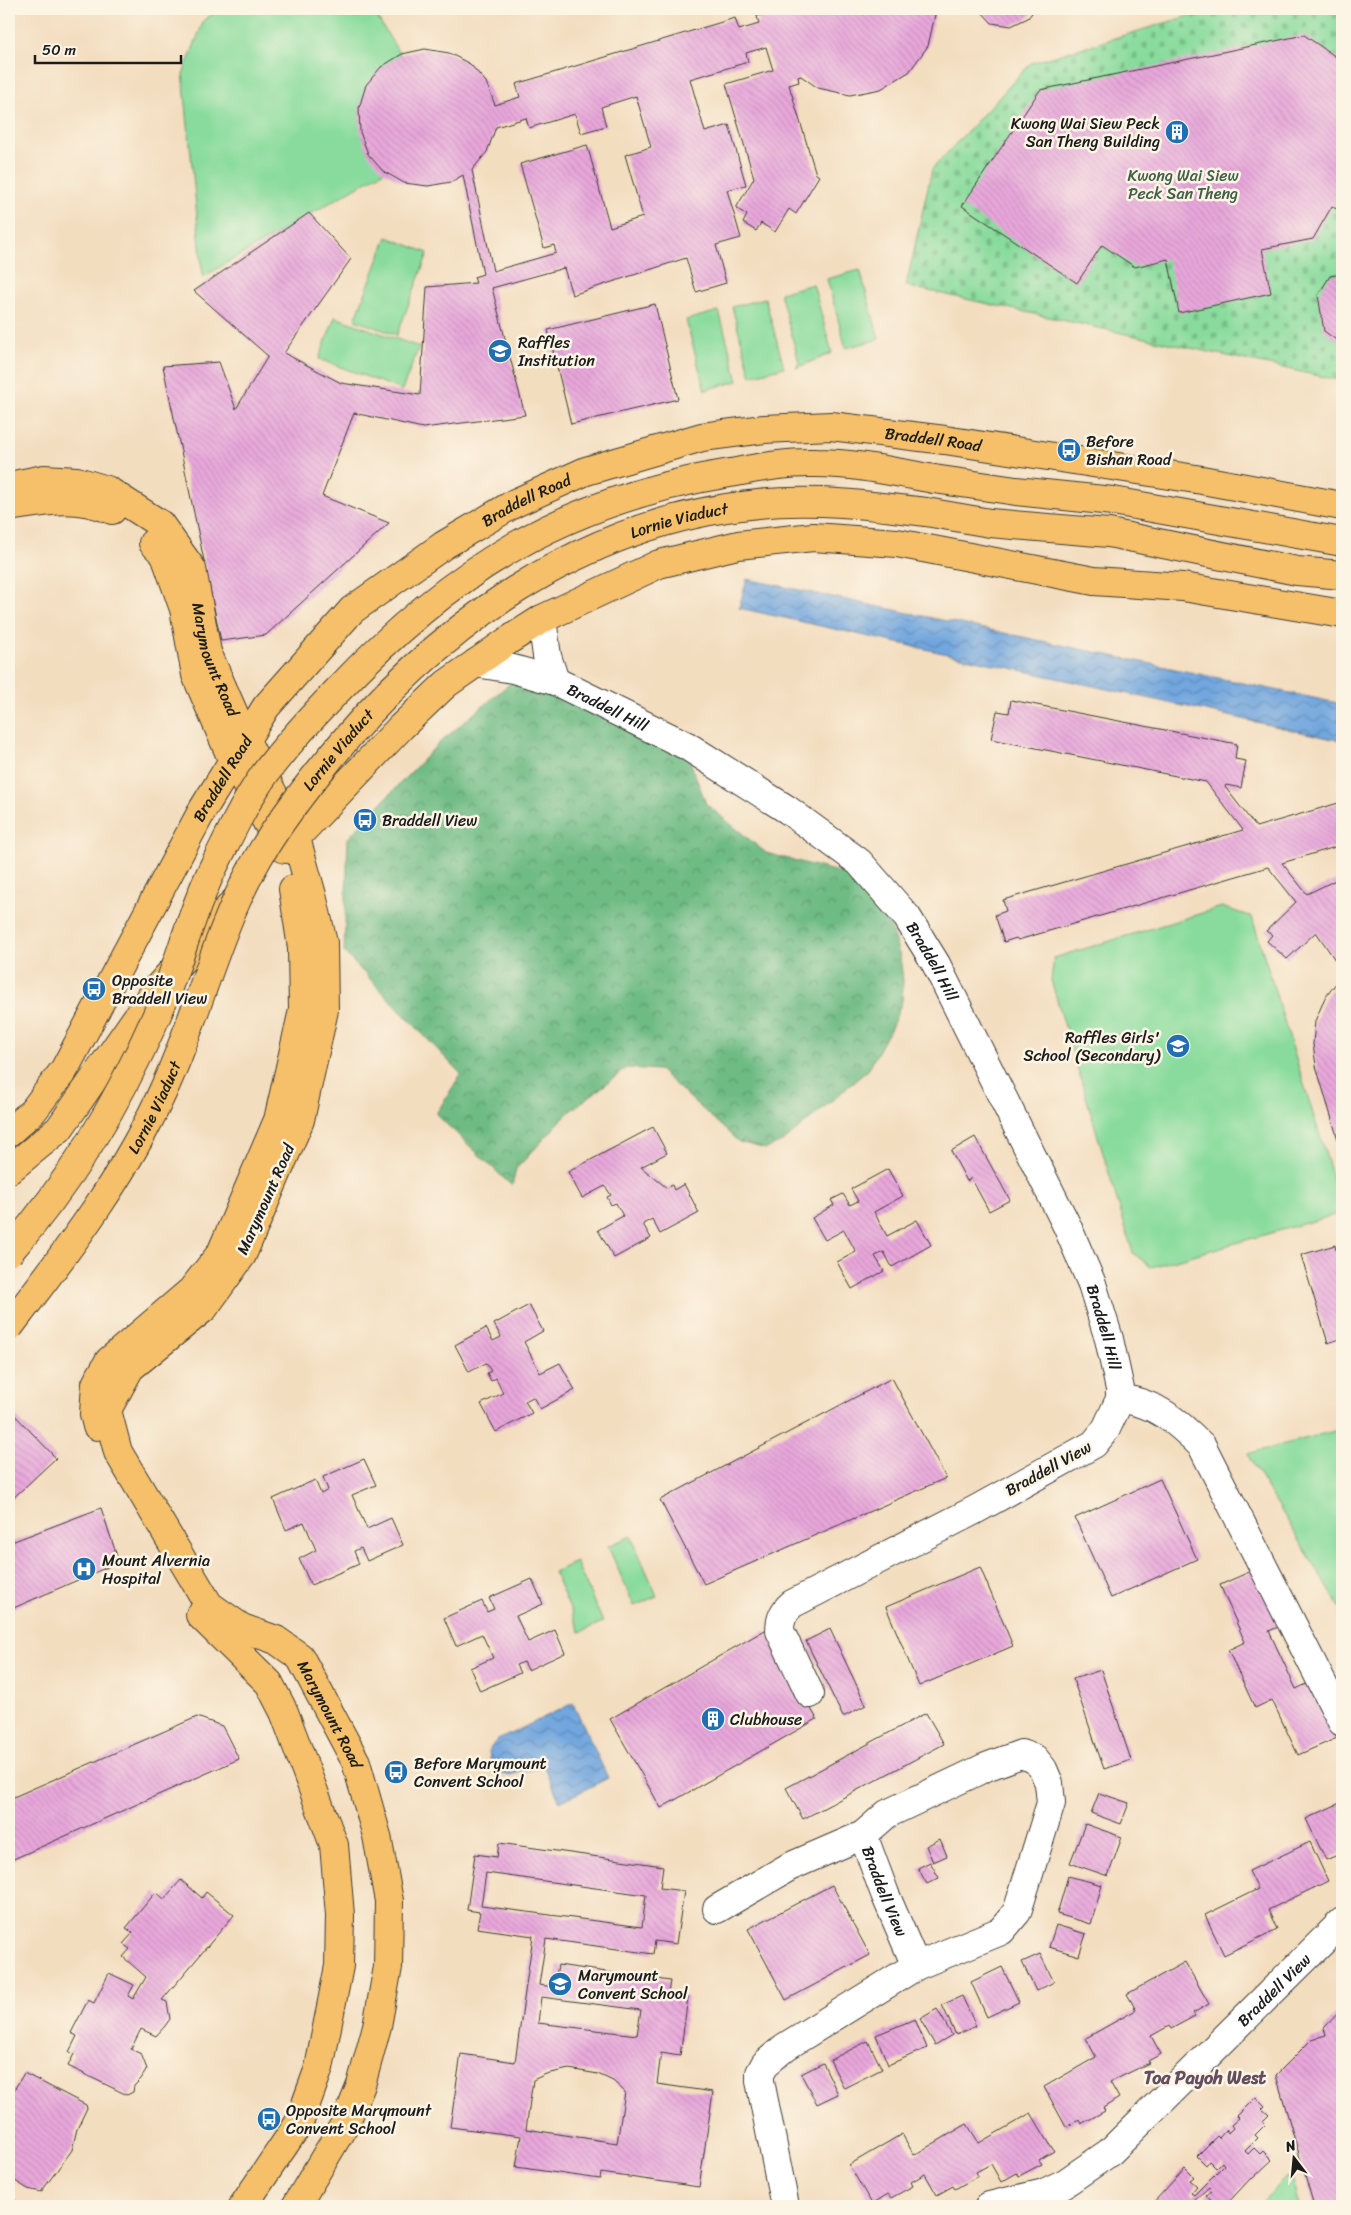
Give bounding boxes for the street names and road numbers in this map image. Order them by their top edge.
street label: Braddell Road [883,419,985,461]
street label: Braddell Road [476,465,577,535]
street label: Lornie Viaduct [626,494,731,547]
street label: Marymount Road [183,600,248,723]
street label: Braddell Hill [562,675,654,740]
street label: Lornie Viaduct [295,702,382,798]
street label: Braddell Road [185,728,261,827]
street label: Braddell Hill [898,916,967,1007]
street label: Lornie Viaduct [119,1056,190,1160]
street label: Marymount Road [228,1138,304,1259]
street label: Braddell Hill [1078,1281,1129,1373]
street label: Braddell View [1000,1433,1097,1504]
street label: Marymount Road [289,1655,371,1773]
street label: Braddell View [853,1842,916,1941]
street label: Braddell View [1230,1946,1318,2034]

